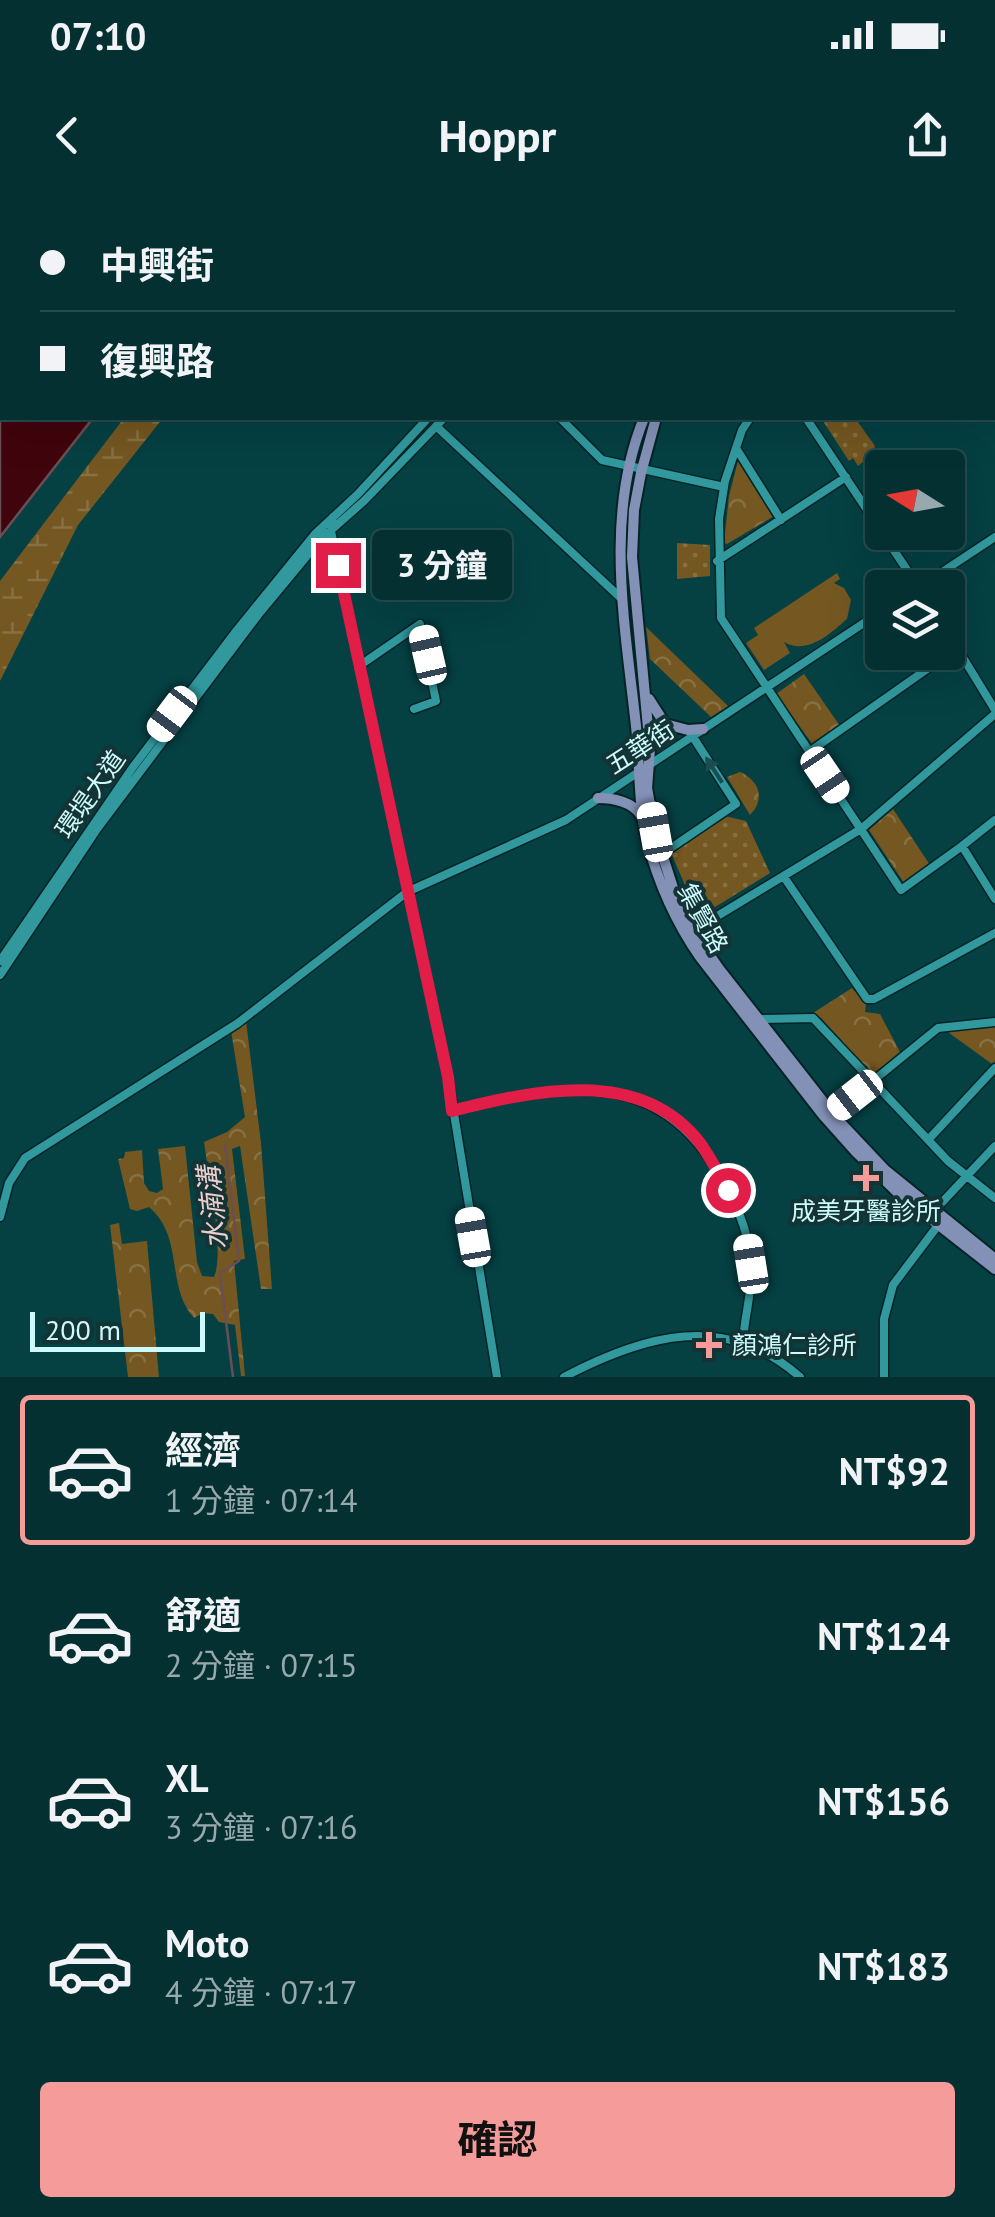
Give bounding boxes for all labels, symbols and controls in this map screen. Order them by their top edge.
text: 07:10 [50,11,146,60]
text: Hoppr [439,106,556,164]
icon: back [40,108,95,163]
icon: share [900,108,955,163]
text: 中興街 [100,240,214,289]
text: 復興路 [100,336,214,385]
north arrow [865,450,965,550]
map controls [865,450,965,670]
callout: 3 分鐘 [373,530,513,600]
route end [316,543,361,588]
text: 3 分鐘 [397,544,487,586]
button: layers [865,570,965,670]
car [407,622,449,688]
car [142,681,202,747]
street label: 五華街 [600,713,680,781]
car [796,742,854,808]
street label: 環堤大道 [48,744,132,844]
one-way arrow [706,757,724,784]
car [635,800,675,864]
street label: 集賢路 [671,877,735,959]
car [822,1065,888,1125]
water label: 水湳溝 [189,1160,235,1252]
marker: 成美牙醫診所 [853,1165,879,1191]
route start [706,1168,751,1213]
place label: 成美牙醫診所 [791,1195,941,1227]
car [453,1205,493,1269]
car [731,1232,771,1296]
scale bar [30,1307,205,1352]
text: 200 m [45,1311,121,1348]
place label: 顏鴻仁診所 [732,1329,857,1361]
marker: 顏鴻仁診所 [696,1332,722,1358]
icon: car [45,1425,135,1515]
text: 經濟 [165,1425,241,1474]
text: NT$92 [839,1446,950,1495]
text: 1 分鐘 · 07:14 [165,1479,357,1521]
icon: car [45,1590,135,1680]
text: 舒適 [165,1590,241,1639]
text: NT$124 [817,1611,950,1660]
text: 2 分鐘 · 07:15 [165,1644,357,1686]
text: XL [165,1753,209,1802]
icon: car [45,1755,135,1845]
text: NT$156 [817,1776,950,1825]
text: 3 分鐘 · 07:16 [165,1806,357,1848]
text: Moto [165,1918,249,1967]
icon: car [45,1920,135,2010]
text: NT$183 [817,1941,950,1990]
text: 4 分鐘 · 07:17 [165,1971,357,2013]
button: 確認 [40,2082,955,2197]

